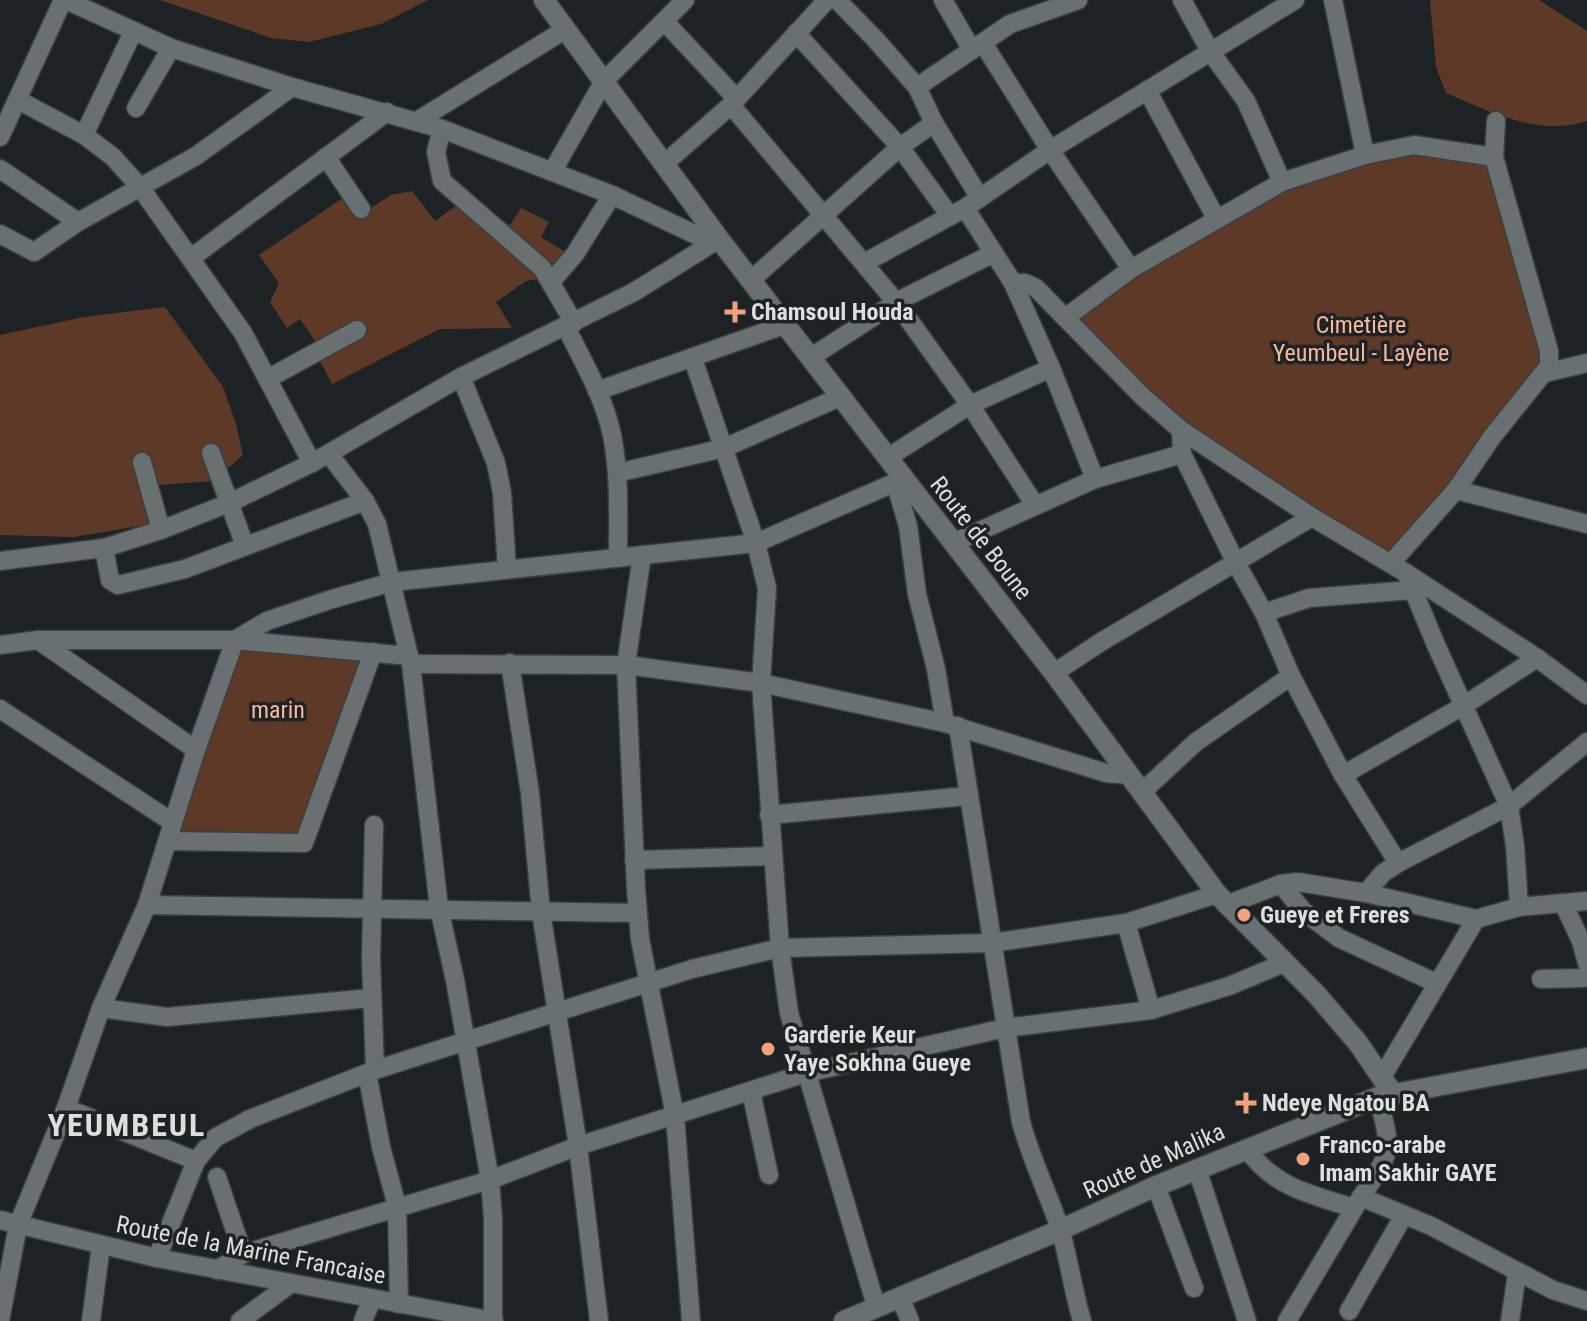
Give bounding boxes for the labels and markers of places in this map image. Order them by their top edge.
place label: Chamsoul Houda [751,298,914,326]
marker: Chamsoul Houda [726,303,744,321]
place label: Gueye et Freres [1260,901,1410,929]
marker: Gueye et Freres [1235,906,1253,924]
place label: Garderie Keur Yaye Sokhna Gueye [784,1021,971,1077]
marker: Garderie Keur Yaye Sokhna Gueye [759,1040,777,1058]
place label: Ndeye Ngatou BA [1262,1089,1430,1117]
marker: Ndeye Ngatou BA [1237,1094,1255,1112]
place label: Franco-arabe Imam Sakhir GAYE [1319,1131,1497,1187]
marker: Franco-arabe Imam Sakhir GAYE [1294,1150,1312,1168]

